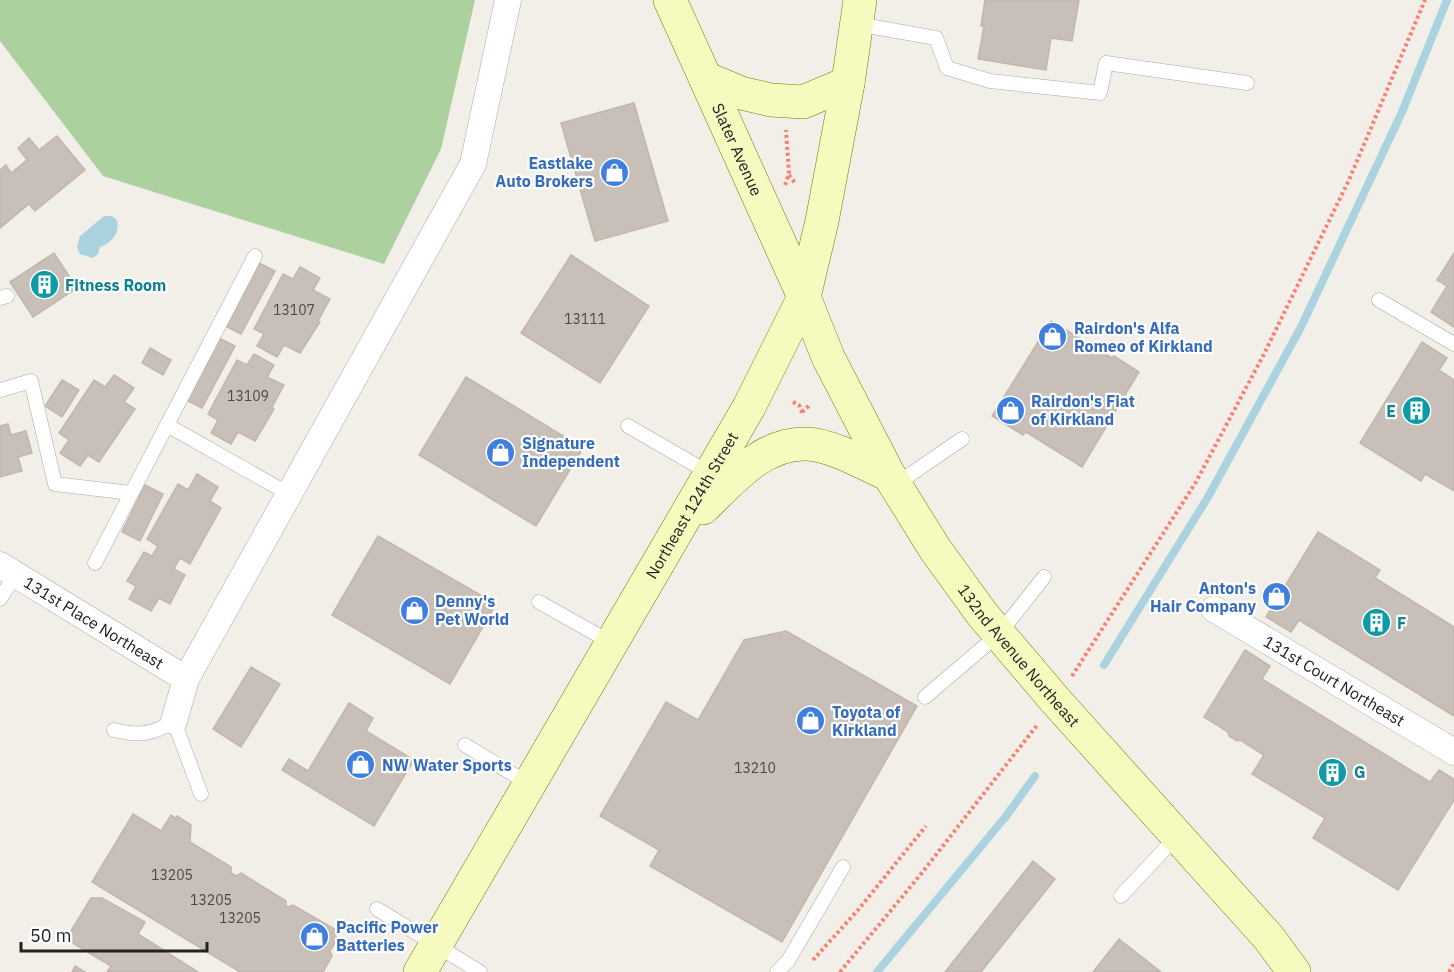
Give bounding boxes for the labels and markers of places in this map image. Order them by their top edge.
place label: Eastlake Auto Brokers [495,153,593,191]
shop icon: Eastlake Auto Brokers [598,156,630,188]
building icon: Fitness Room [28,269,60,301]
place label: Fitness Room [65,275,166,295]
place label: Rairdon's Alfa Romeo of Kirkland [1074,318,1213,356]
shop icon: Rairdon's Alfa Romeo of Kirkland [1037,321,1069,353]
place label: Rairdon's Fiat of Kirkland [1031,391,1135,429]
shop icon: Rairdon's Fiat of Kirkland [994,394,1026,426]
building icon: E [1401,395,1433,427]
place label: E [1386,401,1396,421]
place label: Signature Independent [522,433,620,471]
shop icon: Signature Independent [485,436,517,468]
place label: Anton's Hair Company [1150,578,1256,616]
shop icon: Anton's Hair Company [1261,581,1293,613]
place label: Denny's Pet World [435,591,509,629]
shop icon: Denny's Pet World [398,594,430,626]
building icon: F [1360,607,1392,639]
place label: F [1397,613,1406,633]
place label: Toyota of Kirkland [832,702,900,740]
shop icon: Toyota of Kirkland [795,705,827,737]
shop icon: NW Water Sports [345,749,377,781]
place label: NW Water Sports [382,755,512,775]
building icon: G [1317,756,1349,788]
place label: G [1354,762,1366,782]
place label: Pacific Power Batteries [336,917,439,955]
shop icon: Pacific Power Batteries [299,920,331,952]

